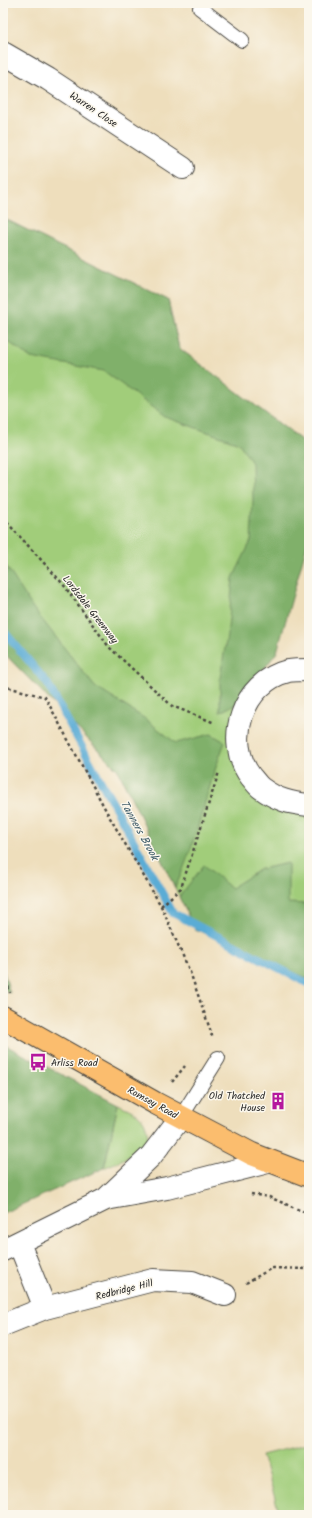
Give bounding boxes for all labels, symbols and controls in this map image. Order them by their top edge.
street label: Warren Close [66,88,121,132]
street label: Lordsdale Greenway [58,572,122,648]
water label: Tanners Brook [115,797,164,865]
bus stop icon: Arliss Road [28,1052,48,1072]
place label: Arliss Road [51,1055,99,1071]
street label: Romsey Road [124,1082,182,1124]
place label: Old Thatched House [209,1088,266,1116]
building icon: Old Thatched House [268,1091,288,1111]
street label: Redbridge Hill [94,1275,155,1305]

